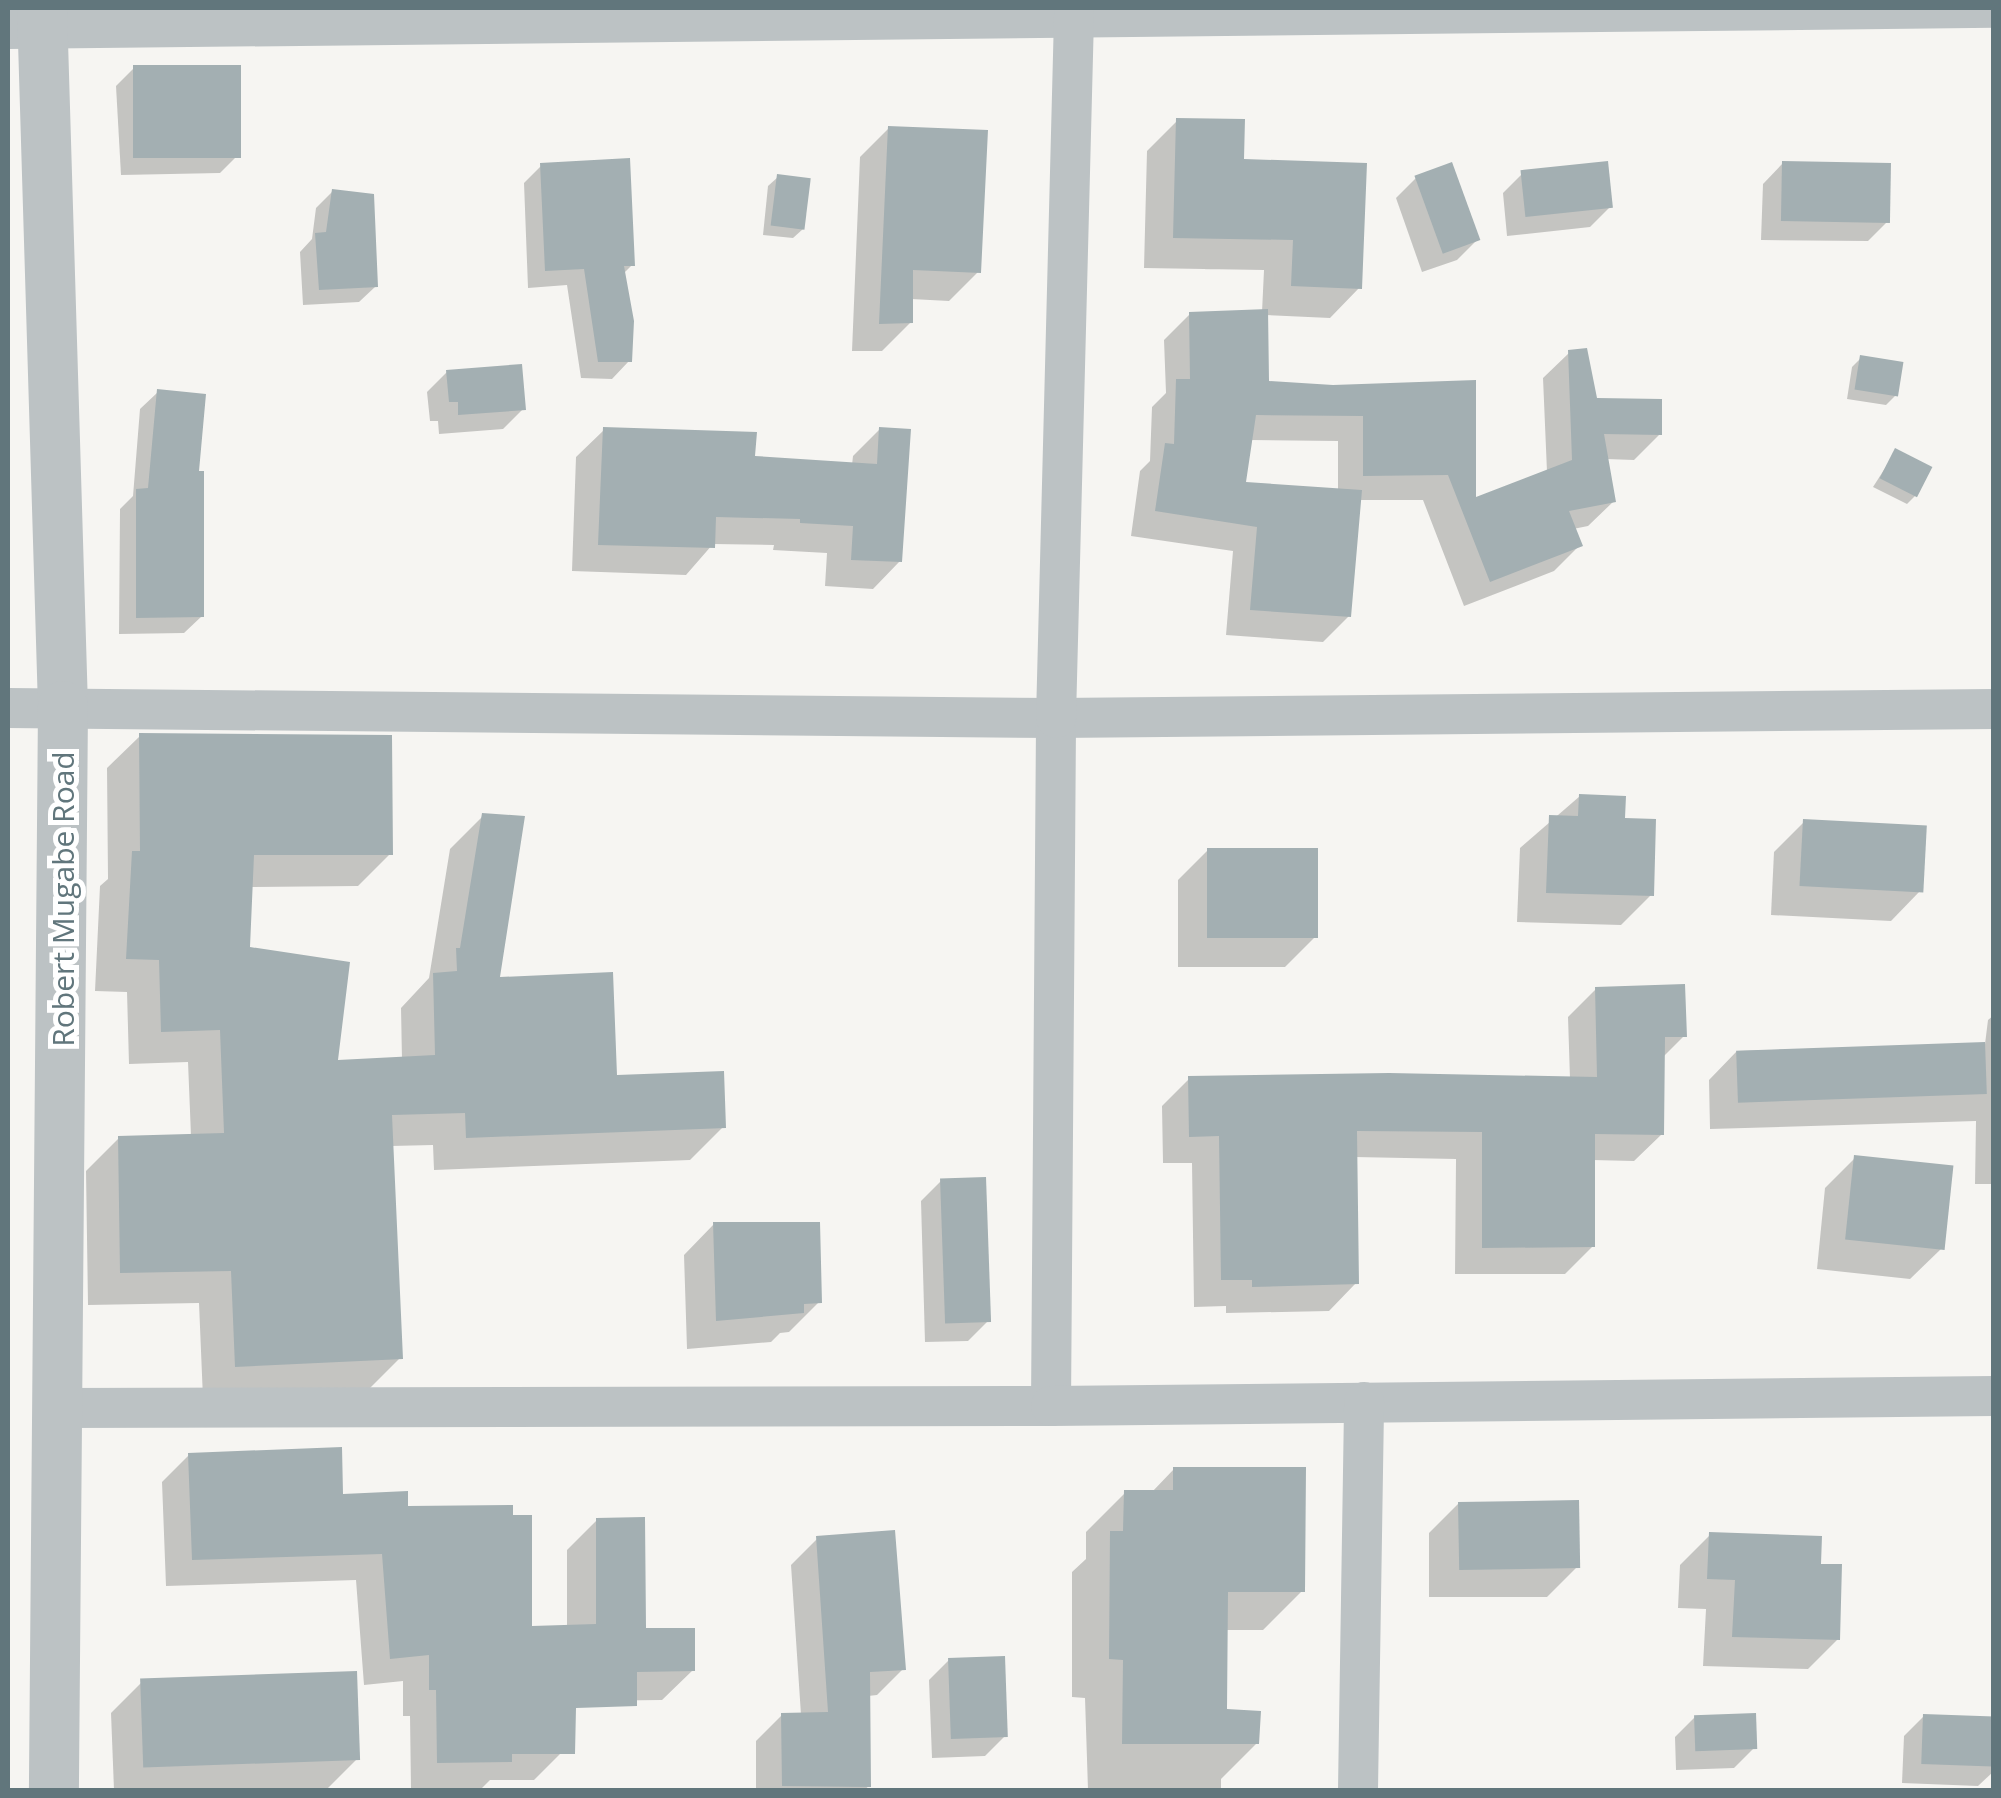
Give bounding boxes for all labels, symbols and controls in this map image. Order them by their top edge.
street label: Robert Mugabe Road [45,751,81,1047]

